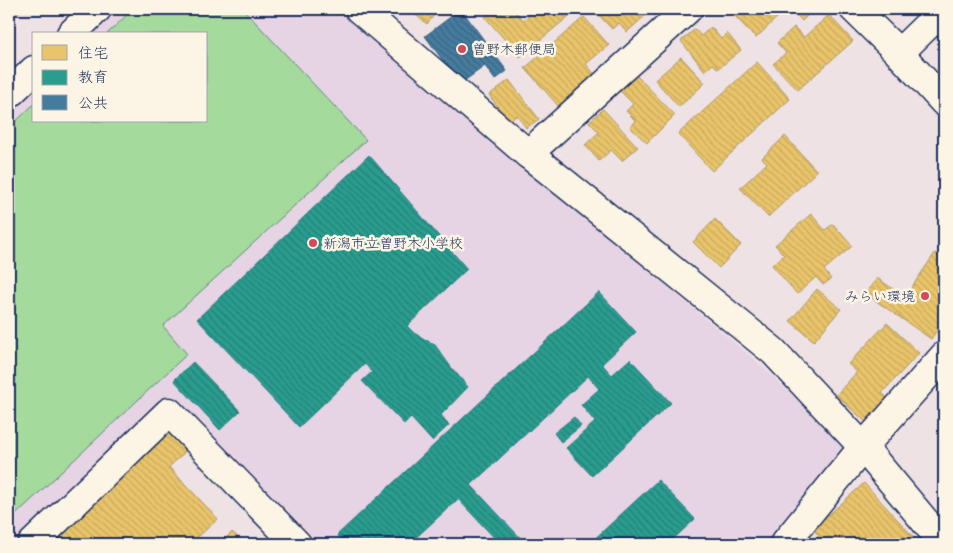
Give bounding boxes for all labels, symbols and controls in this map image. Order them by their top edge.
legend [32,32,208,122]
place label: 曽野木郵便局 [472,41,556,58]
marker: 曽野木郵便局 [456,43,468,55]
text: 住宅 [78,44,108,63]
text: 教育 [78,68,108,87]
text: 公共 [78,94,108,113]
place label: 新潟市立曽野木小学校 [323,235,463,252]
marker: 新潟市立曽野木小学校 [307,237,319,249]
place label: みらい環境 [845,288,915,305]
marker: みらい環境 [919,290,931,302]

